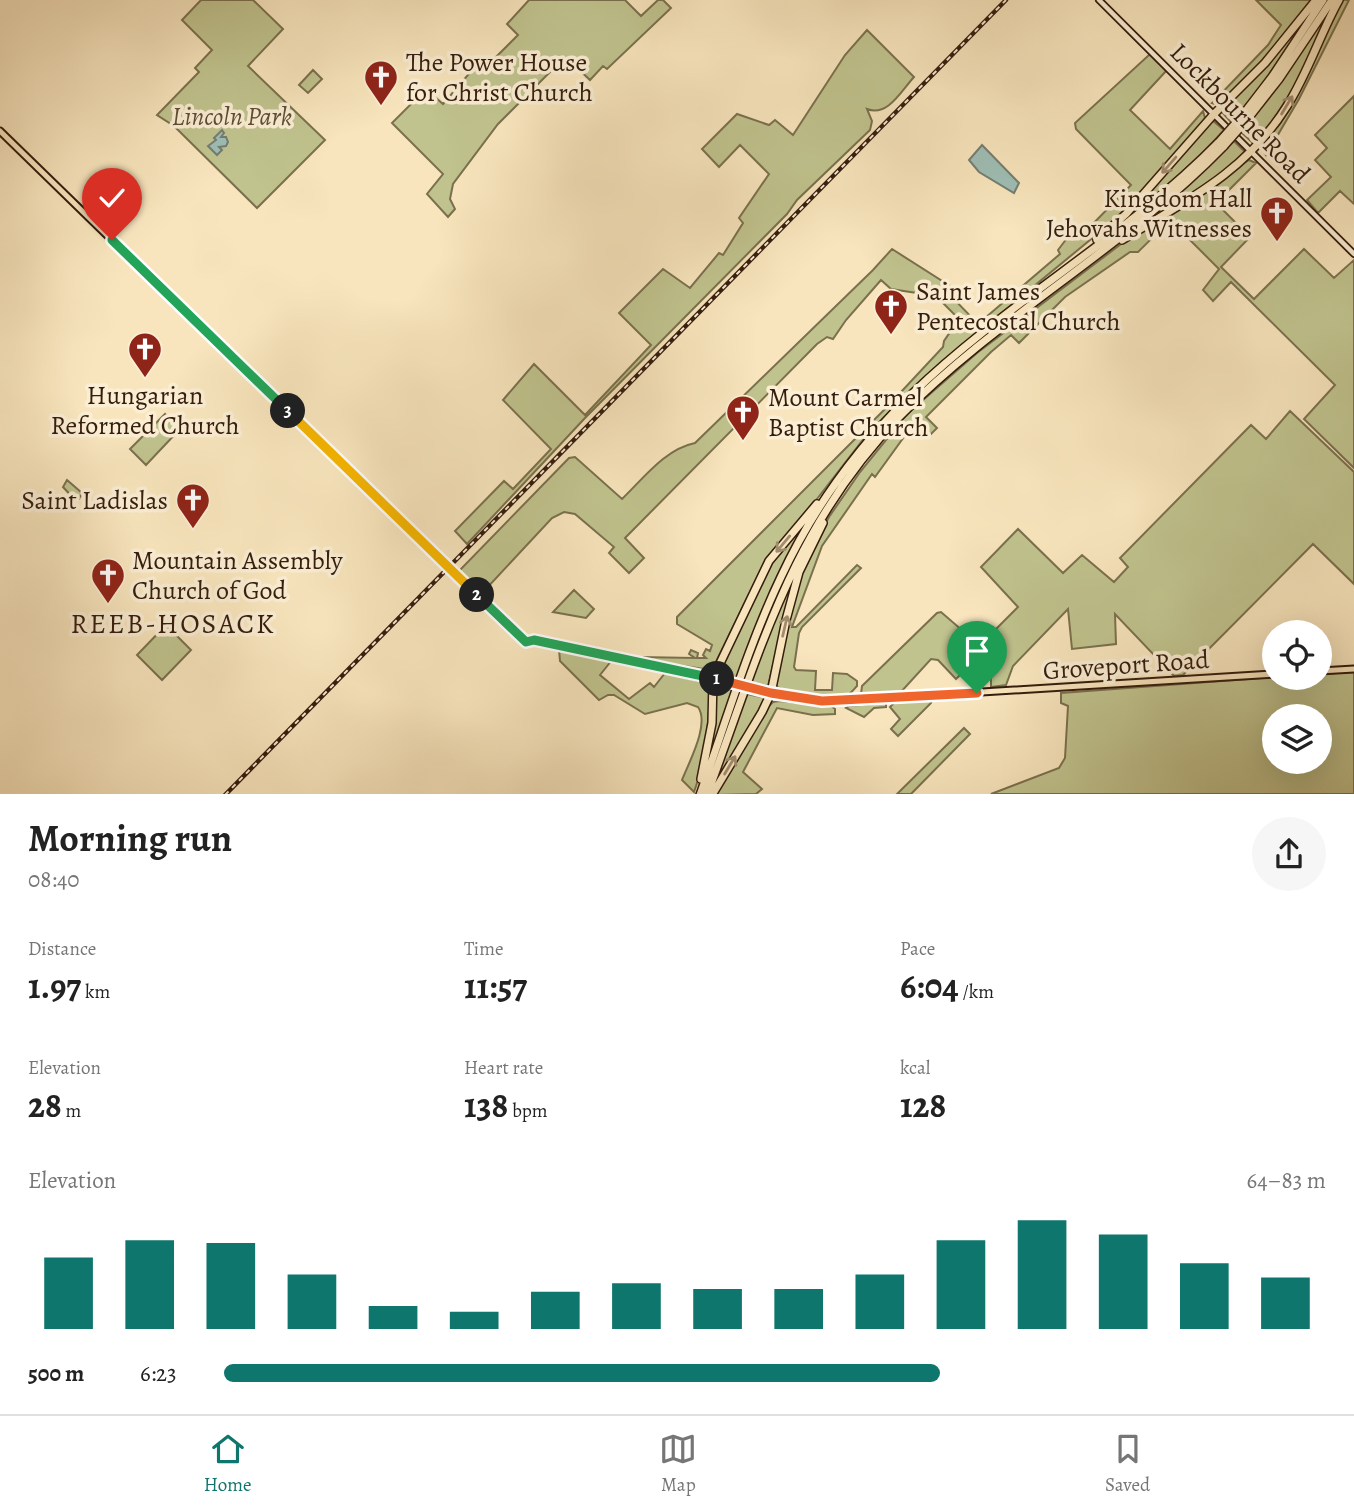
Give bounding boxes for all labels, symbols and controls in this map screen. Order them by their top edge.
street label: Lockbourne Road [1162,35,1318,191]
place label: The Power House for Christ Church [406,45,593,110]
church icon: The Power House for Christ Church [362,58,400,107]
one-way arrow [1281,96,1295,116]
park label: Lincoln Park [172,99,292,134]
one-way arrow [1161,156,1177,174]
pin [82,168,142,240]
icon: check [93,179,131,217]
place label: Kingdom Hall Jehovahs Witnesses [1046,181,1252,246]
church icon: Kingdom Hall Jehovahs Witnesses [1258,194,1296,243]
place label: Saint James Pentecostal Church [916,274,1120,339]
church icon: Saint James Pentecostal Church [872,287,910,336]
church icon: Hungarian Reformed Church [126,330,164,379]
place label: Hungarian Reformed Church [51,378,240,443]
place label: Mount Carmel Baptist Church [768,380,928,445]
church icon: Mount Carmel Baptist Church [724,393,762,442]
pin: 3 [270,394,306,428]
text: 3 [283,397,292,423]
church icon: Saint Ladislas [174,481,212,530]
place label: Saint Ladislas [21,483,168,518]
one-way arrow [775,535,791,553]
place label: Mountain Assembly Church of God [132,543,343,608]
church icon: Mountain Assembly Church of God [89,556,127,605]
pin: 2 [460,578,494,612]
text: 2 [472,581,481,607]
district label: REEB-HOSACK [70,605,276,643]
one-way arrow [779,615,792,638]
map controls [1262,620,1332,774]
button: locate [1262,620,1332,690]
pin [947,621,1007,693]
icon: arrive [958,632,996,670]
street label: Groveport Road [1042,642,1210,688]
pin: 1 [700,662,734,696]
text: 1 [713,665,720,691]
button: layers [1262,704,1332,774]
one-way arrow [724,756,738,776]
text: Morning run [28,812,232,864]
button: share [1252,817,1326,891]
text: 08:40 [28,864,80,895]
text: Distance [28,936,96,962]
text: Time [464,936,503,962]
text: Pace [900,936,935,962]
text: 1.97 [28,962,81,1010]
text: 11:57 [464,962,527,1010]
text: 6:04 [900,962,959,1010]
text: km [81,979,110,1005]
text: /km [959,979,994,1005]
text: Elevation [28,1055,101,1081]
text: Heart rate [464,1055,543,1081]
text: kcal [900,1055,930,1081]
text: 28 [28,1081,62,1129]
text: 138 [464,1081,508,1129]
text: 128 [900,1081,946,1129]
text: m [62,1098,81,1124]
text: bpm [508,1098,548,1124]
text: Elevation [28,1165,116,1196]
text: 64–83 m [1247,1165,1326,1196]
text: 500 m [28,1358,84,1389]
text: 6:23 [140,1358,177,1389]
tab: Home [204,1430,252,1498]
tab: Map [659,1430,697,1498]
tab: Saved [1105,1430,1150,1498]

